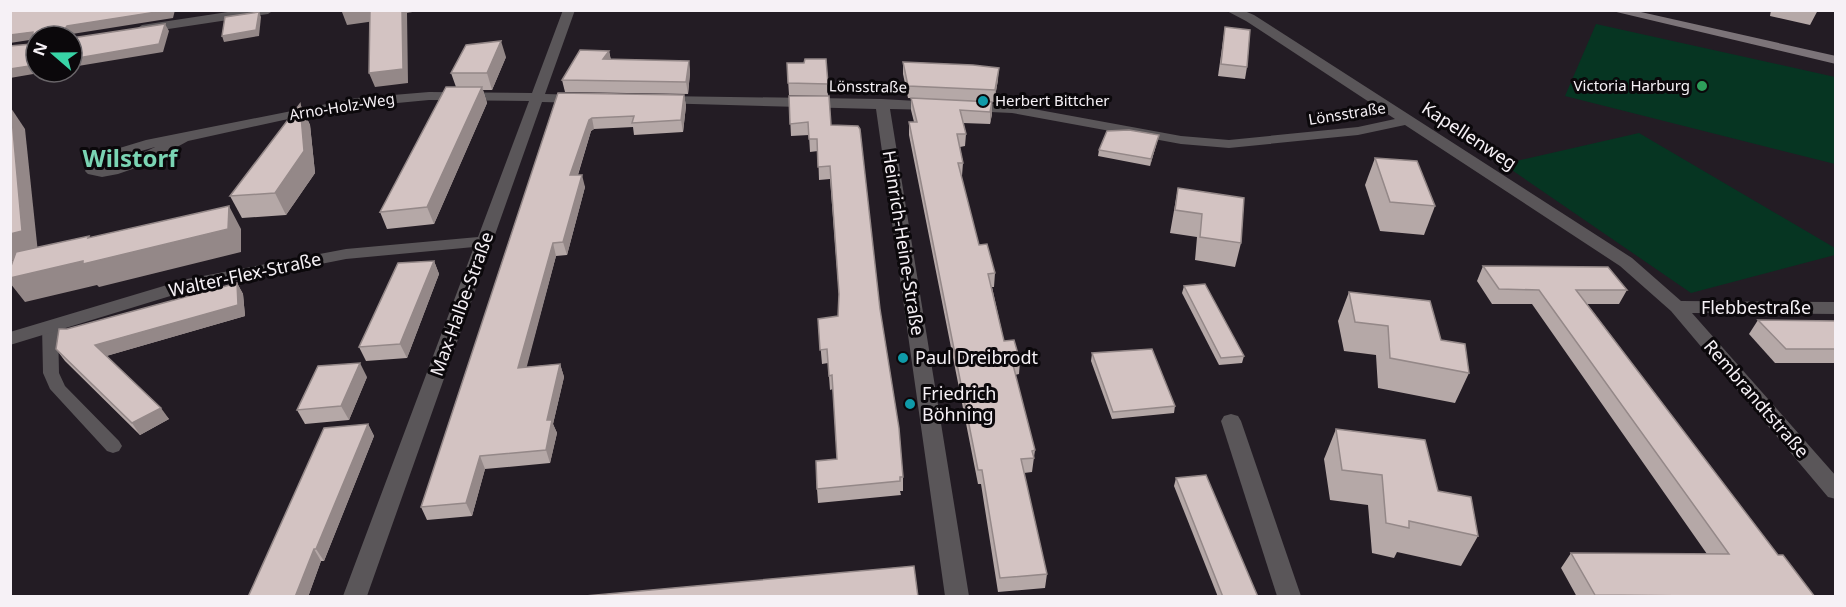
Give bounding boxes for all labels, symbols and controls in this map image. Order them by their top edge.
north arrow [24,24,84,84]
text: N [27,39,52,59]
street label: Lönsstraße [829,75,907,97]
place label: Victoria Harburg [1574,75,1690,95]
marker: Victoria Harburg [1695,79,1709,93]
street label: Arno-Holz-Weg [288,88,396,124]
place label: Herbert Bittcher [995,90,1110,110]
marker: Herbert Bittcher [976,94,990,108]
street label: Kapellenweg [1418,96,1522,175]
street label: Lönsstraße [1307,97,1387,129]
district label: Wilstorf [82,141,179,174]
street label: Heinrich-Heine-Straße [877,149,930,337]
street label: Max-Halbe-Straße [424,228,498,379]
street label: Walter-Flex-Straße [166,246,323,302]
street label: Flebbestraße [1701,295,1811,319]
street label: Rembrandtstraße [1699,334,1815,462]
place label: Paul Dreibrodt [915,345,1039,369]
marker: Paul Dreibrodt [896,351,910,365]
place label: Friedrich Böhning [922,381,996,426]
marker: Friedrich Böhning [903,397,917,411]

